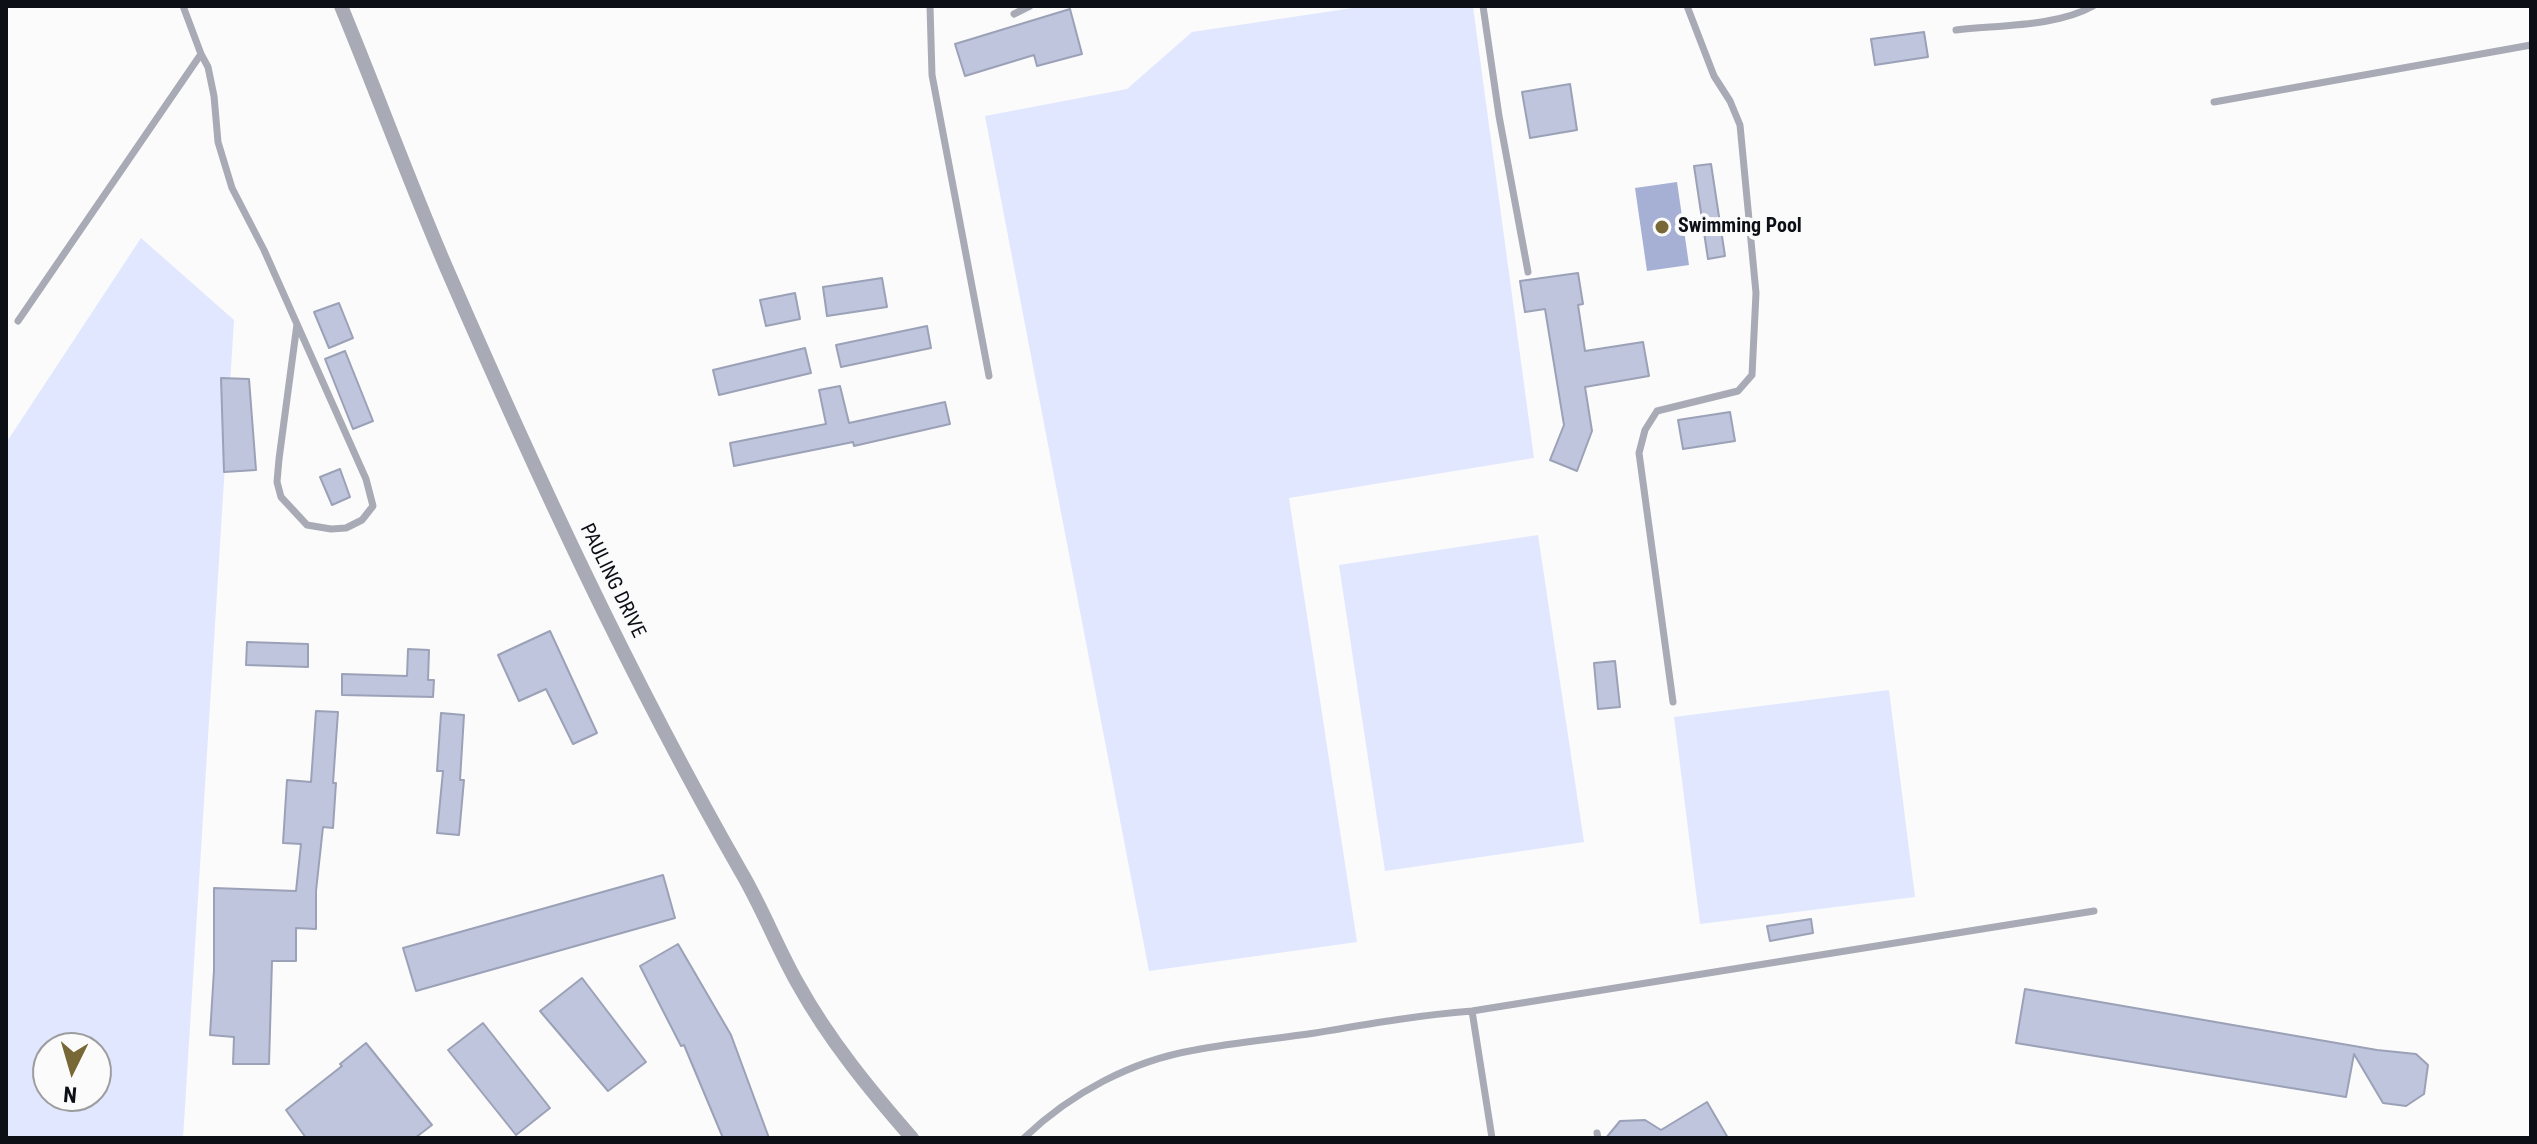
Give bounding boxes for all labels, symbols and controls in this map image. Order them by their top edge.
place label: Swimming Pool [1678,215,1802,239]
marker: Swimming Pool [1653,218,1671,236]
street label: PAULING DRIVE [574,520,650,642]
north arrow [32,1032,112,1112]
text: N [62,1081,78,1107]

